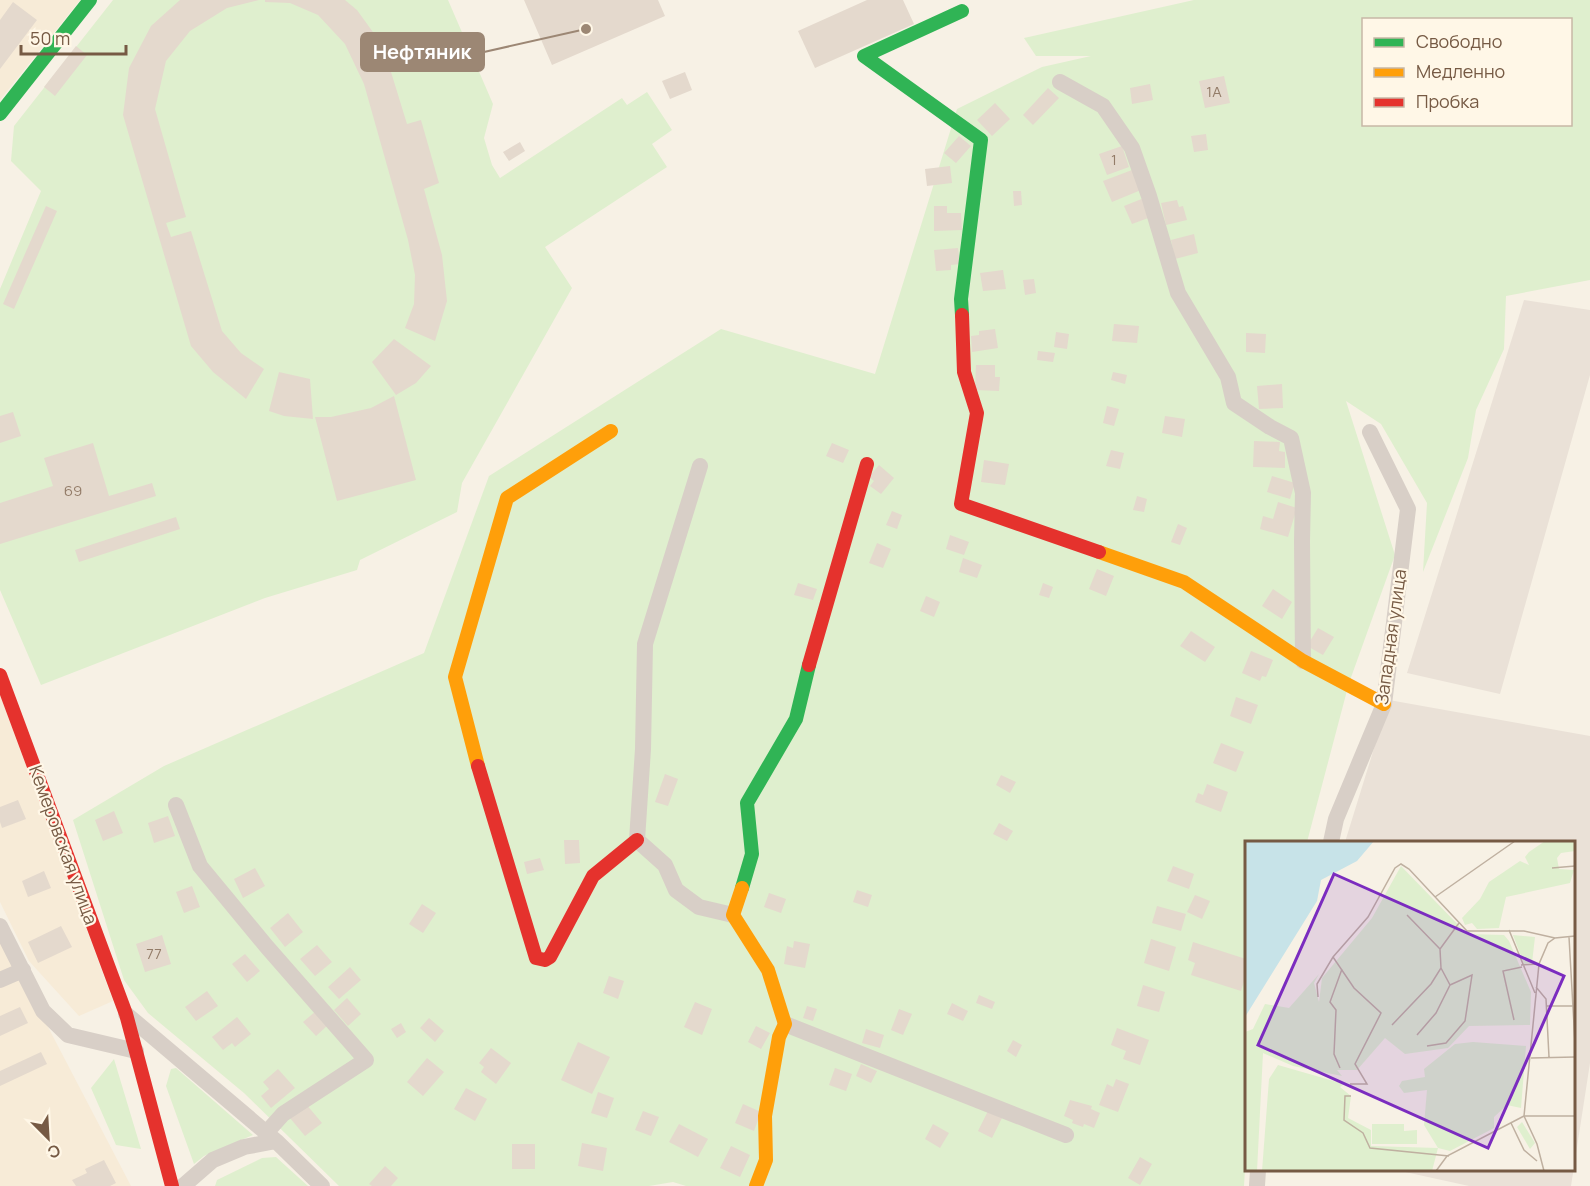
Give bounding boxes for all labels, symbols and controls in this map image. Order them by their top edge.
scale bar [21,18,126,56]
legend [1362,18,1572,126]
text: 50 m [30,26,70,50]
text: Свободно [1416,29,1502,53]
callout: Нефтяник [361,33,484,71]
text: Нефтяник [373,38,473,65]
text: Медленно [1416,59,1505,83]
house number: 1А [1206,81,1222,102]
text: Пробка [1416,89,1479,113]
house number: 1 [1111,149,1117,170]
house number: 69 [64,480,82,501]
street label: Западная улица [1369,567,1411,706]
street label: Кемеровская улица [24,762,104,928]
inset map [1245,841,1575,1171]
house number: 77 [146,943,162,964]
north arrow [18,1108,78,1168]
text: С [44,1139,64,1164]

